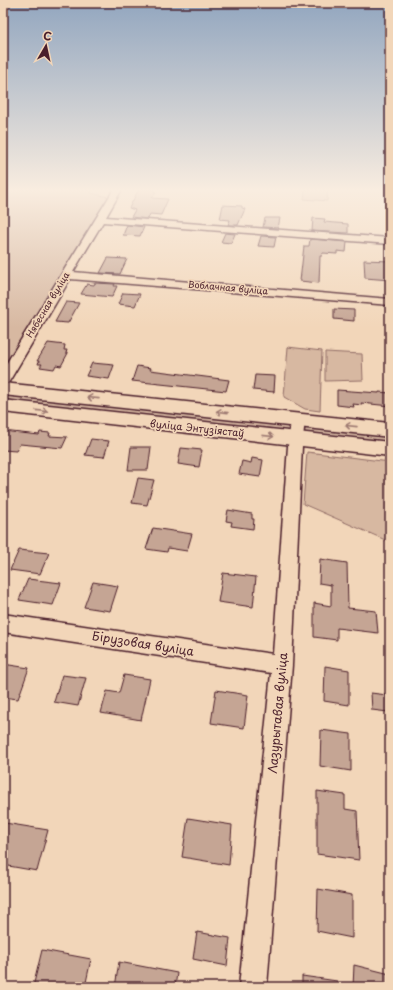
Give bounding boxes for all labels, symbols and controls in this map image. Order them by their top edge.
north arrow [26,26,66,66]
text: С [42,27,53,45]
street label: Нябесная вуліца [22,268,73,340]
street label: Воблачная вуліца [188,277,269,298]
one-way arrow [87,394,100,402]
one-way arrow [35,407,48,414]
one-way arrow [216,408,229,416]
street label: вуліца Энтузіястаў [149,415,245,441]
one-way arrow [345,422,358,429]
one-way arrow [261,432,274,439]
street label: Бірузовая вуліца [91,626,196,660]
street label: Лазурытавая вуліца [263,651,291,774]

